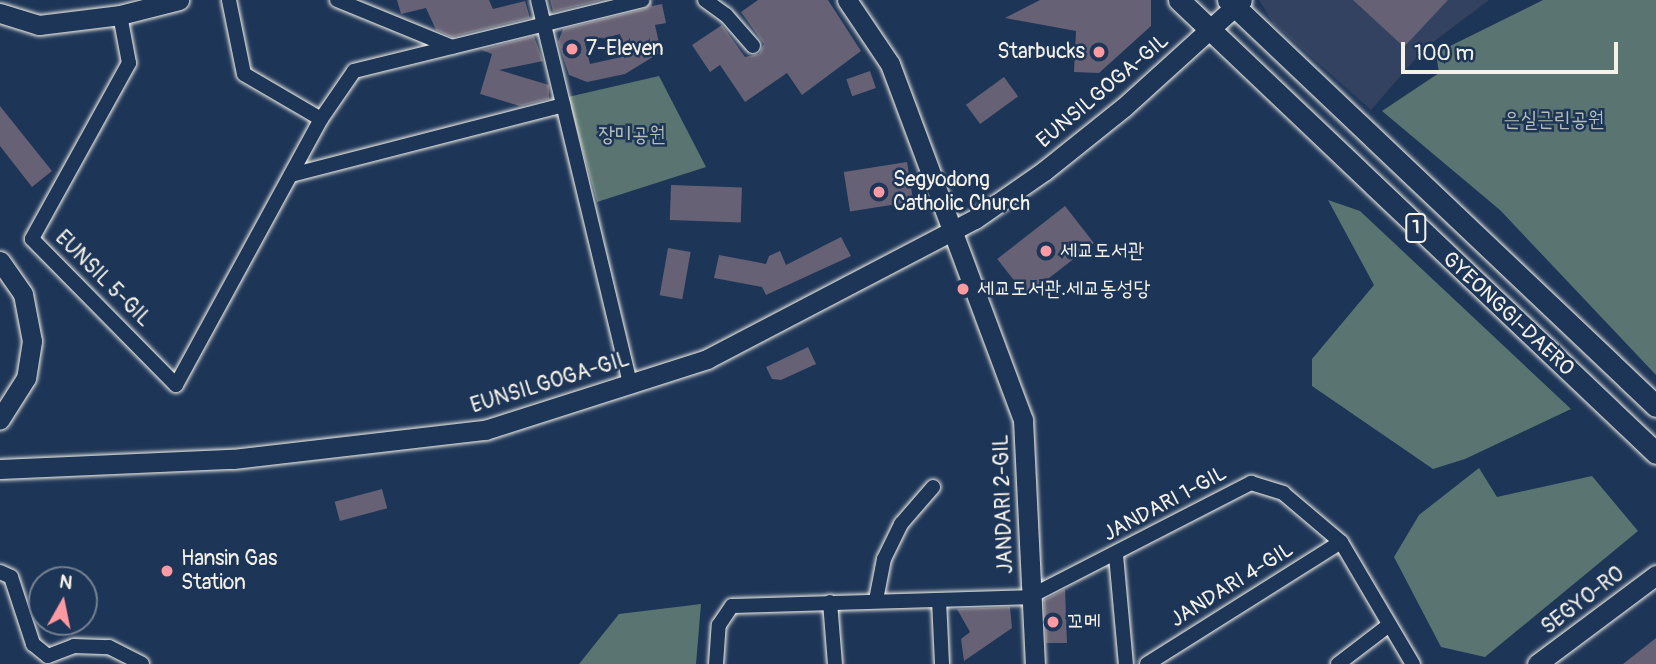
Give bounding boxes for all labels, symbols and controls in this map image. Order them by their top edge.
street label: EUNSILGOGA-GIL [1032,28,1174,154]
scale bar [1404,28,1621,72]
place label: 7-Eleven [586,36,664,62]
place label: Starbucks [997,39,1085,65]
text: 100 m [1414,40,1474,67]
marker: 7-Eleven [564,41,580,57]
marker: Starbucks [1091,44,1107,60]
park label: 은실근린공원 [1503,107,1605,133]
park label: 장미공원 [598,122,666,148]
place label: Segyodong Catholic Church [893,167,1030,217]
marker: Segyodong Catholic Church [871,184,887,200]
road number: 1 [1404,212,1428,244]
street label: EUNSIL 5-GIL [50,226,156,332]
place label: 세교도서관 [1060,238,1144,264]
marker: 세교도서관 [1038,243,1054,259]
street label: GYEONGGI-DAERO [1437,247,1579,381]
place label: 세교도서관.세교동성당 [977,276,1151,302]
marker: 세교도서관.세교동성당 [955,281,971,297]
street label: EUNSILGOGA-GIL [468,347,632,419]
street label: JANDARI 2-GIL [989,434,1019,574]
street label: JANDARI 1-GIL [1099,461,1231,547]
street label: JANDARI 4-GIL [1166,537,1298,633]
place label: Hansin Gas Station [181,546,277,596]
street label: SEGYO-RO [1537,562,1629,640]
marker: Hansin Gas Station [159,563,175,579]
north arrow [28,566,98,636]
text: N [58,569,74,595]
place label: 꼬메 [1067,609,1101,635]
marker: 꼬메 [1045,614,1061,630]

